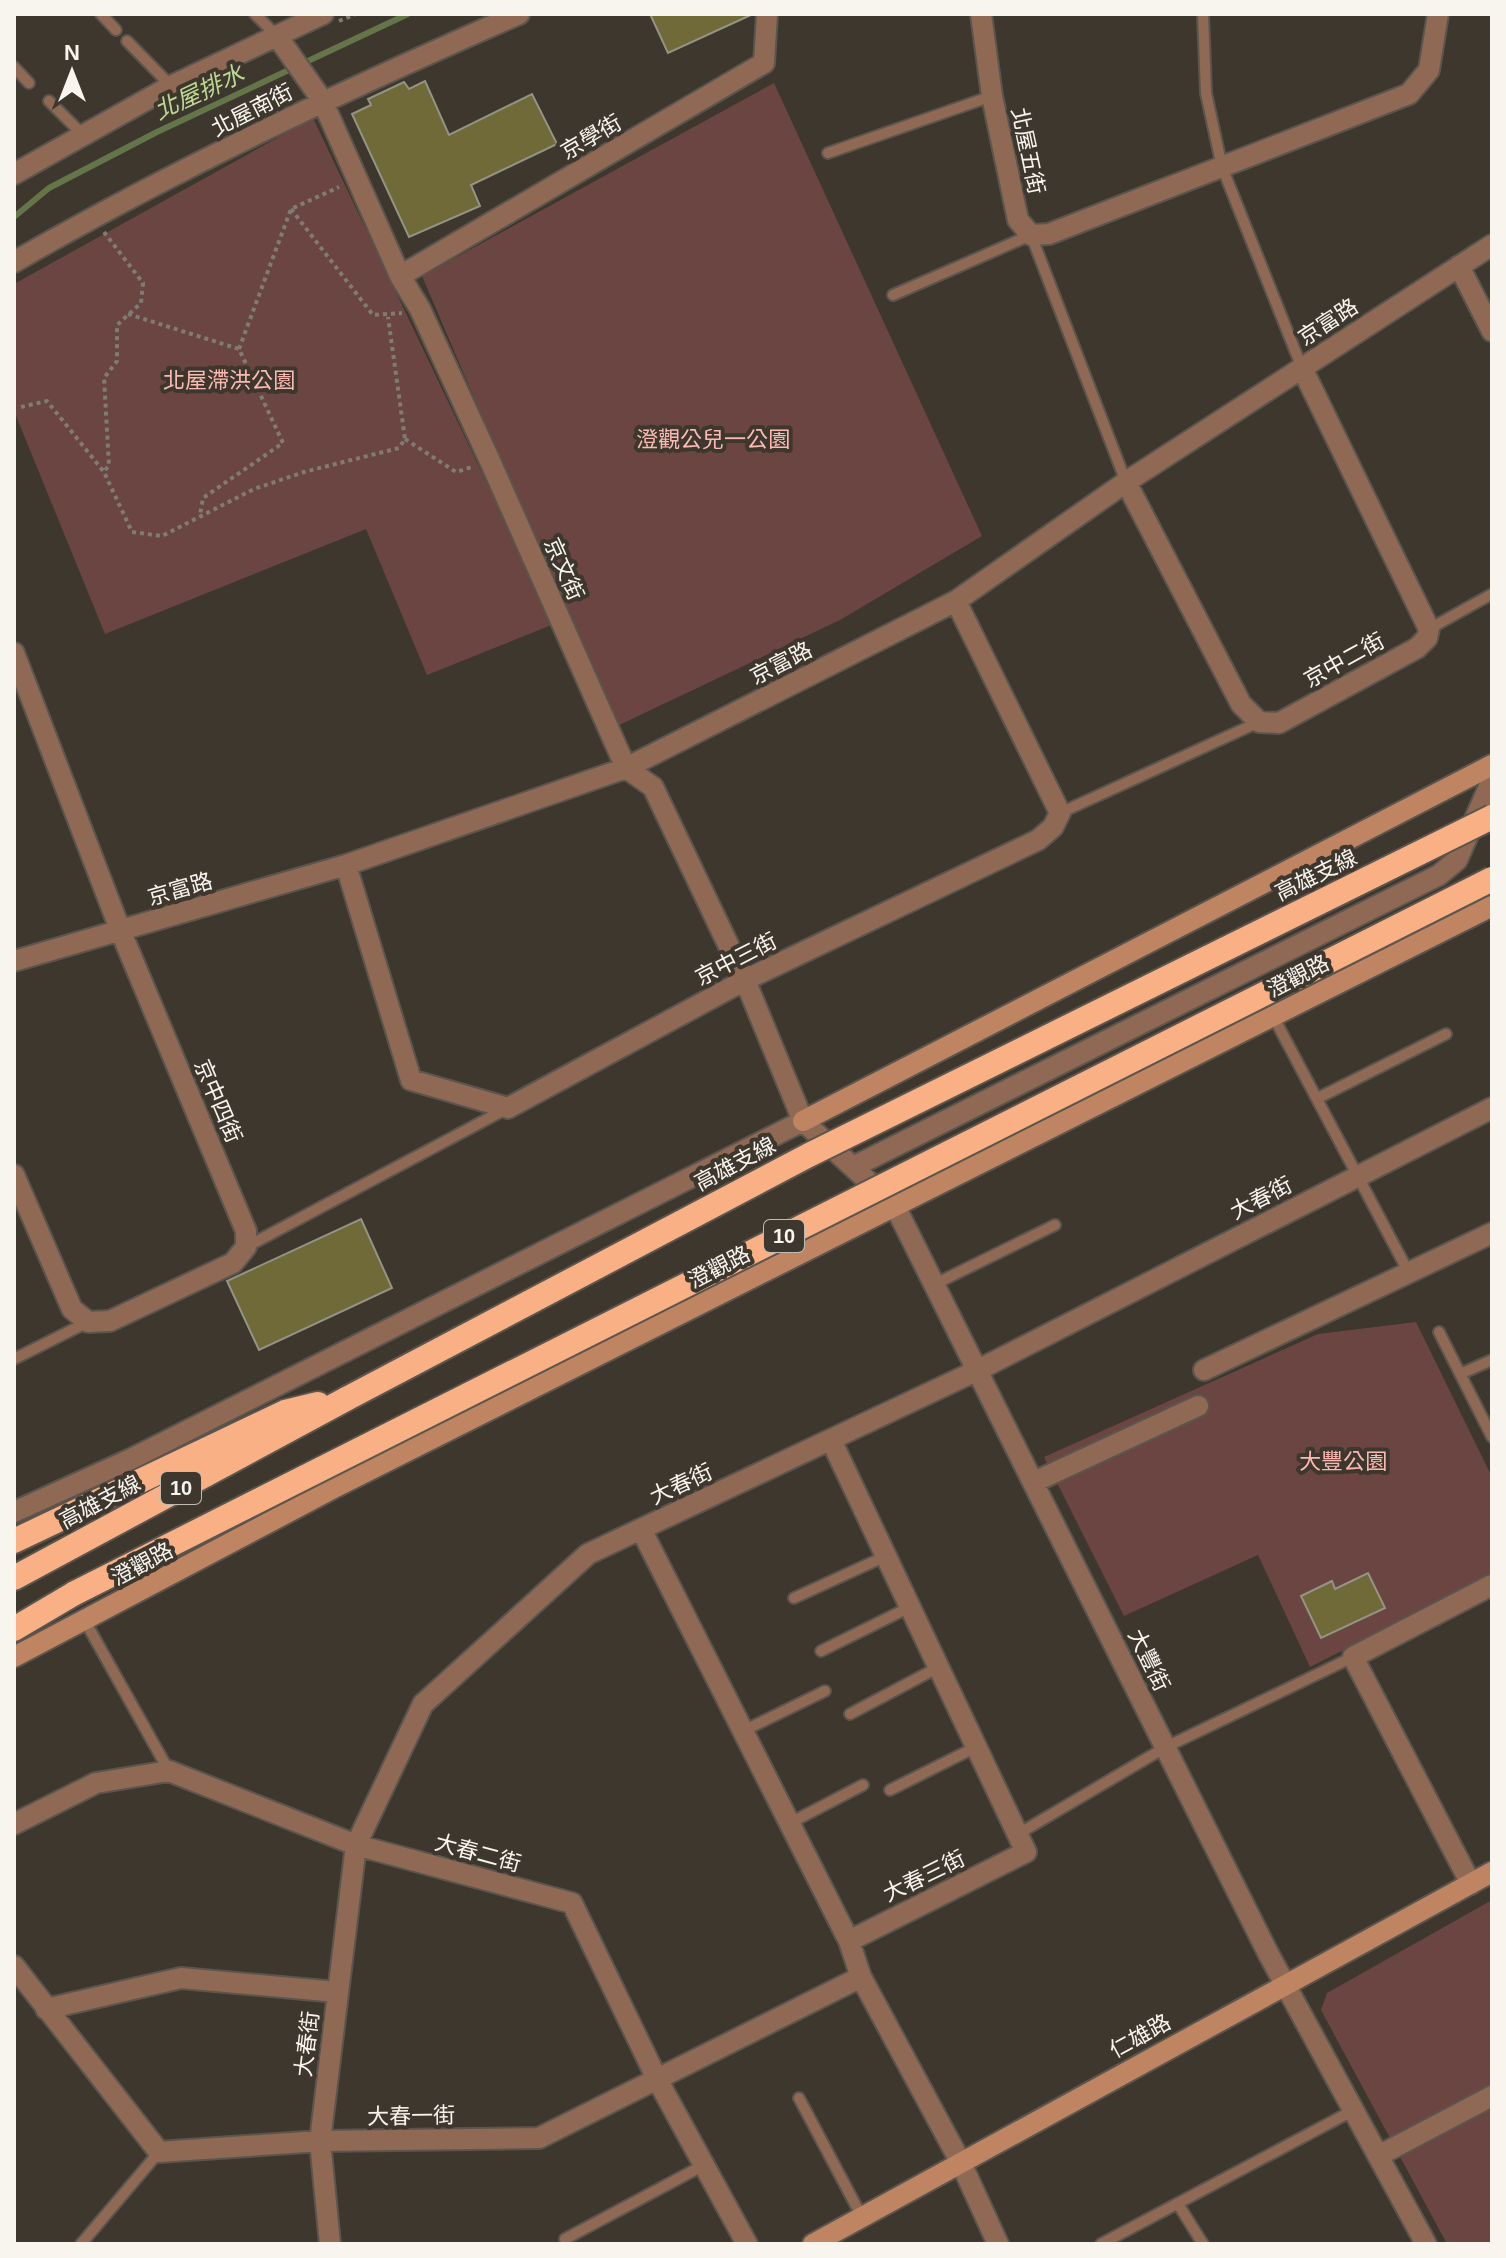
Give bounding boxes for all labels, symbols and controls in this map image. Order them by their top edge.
north arrow [32,32,112,112]
text: N [64,40,80,65]
water label: 北屋排水 [150,59,249,125]
street label: 北屋南街 [207,79,297,141]
street label: 北屋五街 [1007,105,1049,197]
street label: 京學街 [556,110,626,164]
street label: 京富路 [1294,294,1362,350]
park label: 北屋滯洪公園 [163,368,295,393]
park label: 澄觀公兒一公園 [636,427,790,452]
street label: 京文街 [539,534,589,604]
street label: 京中二街 [1299,628,1389,692]
street label: 京富路 [746,637,816,689]
street label: 高雄支線 [1271,844,1361,906]
street label: 京富路 [145,868,215,910]
street label: 京中三街 [691,928,781,990]
street label: 澄觀路 [1263,950,1333,1002]
street label: 京中四街 [189,1056,247,1146]
street label: 高雄支線 [690,1132,780,1196]
street label: 大春街 [1226,1172,1296,1224]
road number: 10 [764,1220,804,1252]
street label: 澄觀路 [684,1241,754,1293]
park label: 大豐公園 [1299,1449,1387,1474]
street label: 大春街 [646,1459,716,1509]
street label: 高雄支線 [55,1470,145,1534]
road number: 10 [161,1472,201,1504]
street label: 澄觀路 [107,1537,177,1591]
street label: 大豐街 [1123,1625,1175,1695]
street label: 大春二街 [432,1830,524,1876]
street label: 大春三街 [879,1845,969,1907]
street label: 仁雄路 [1105,2009,1175,2063]
street label: 大春街 [291,2010,323,2078]
street label: 大春一街 [367,2103,455,2129]

